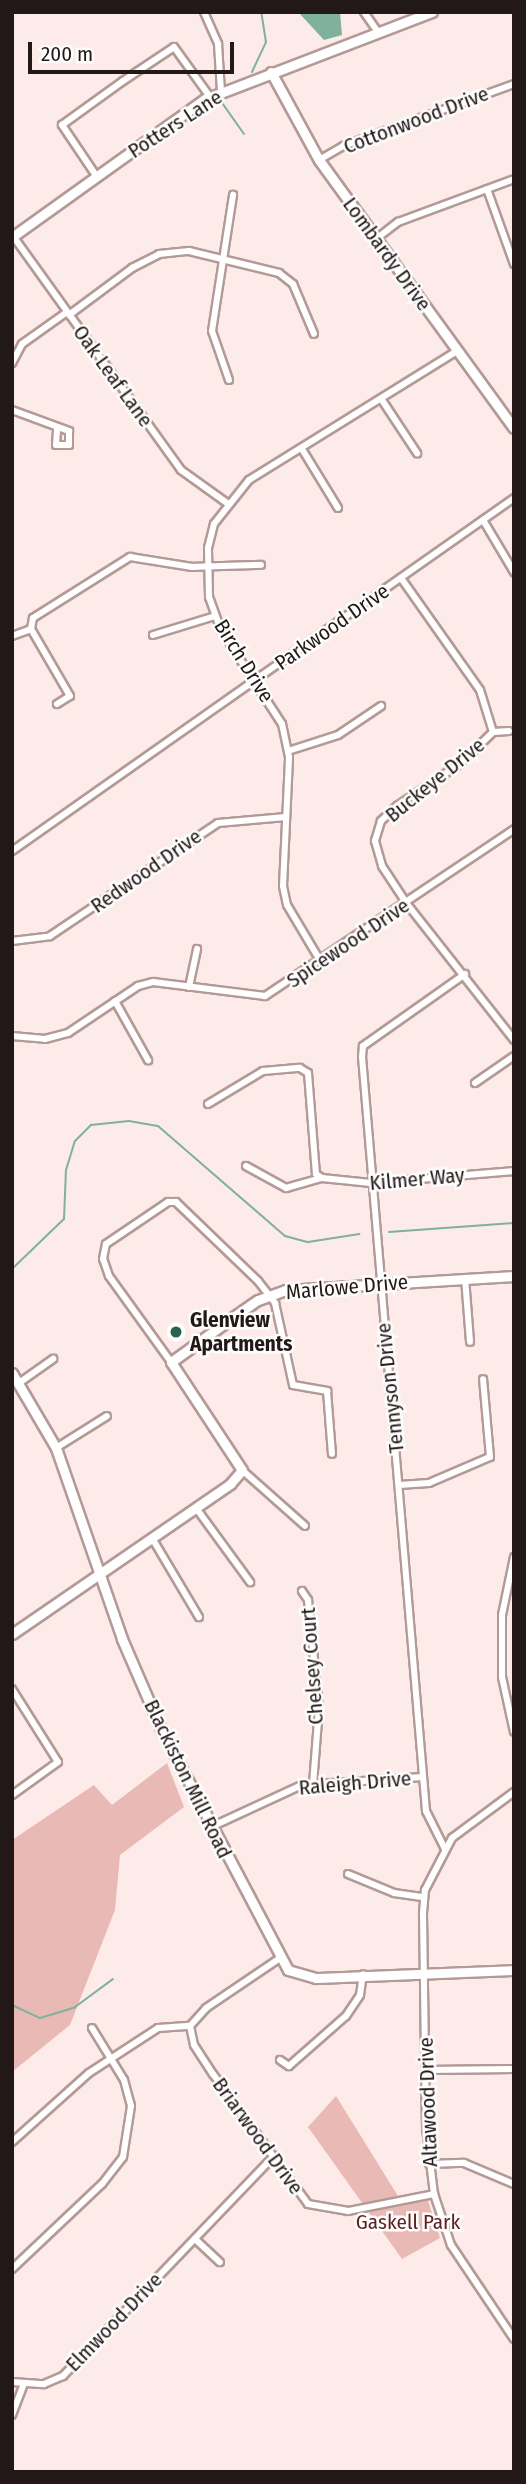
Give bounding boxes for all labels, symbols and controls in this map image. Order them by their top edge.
scale bar [32,28,238,72]
text: 200 m [41,41,93,67]
street label: Cottonwood Drive [340,81,492,159]
street label: Potters Lane [123,84,227,164]
street label: Lombardy Drive [337,192,437,316]
street label: Oak Leaf Lane [68,320,158,432]
street label: Parkwood Drive [270,578,394,676]
street label: Birch Drive [209,615,279,707]
street label: Buckeye Drive [380,732,490,828]
street label: Redwood Drive [86,824,206,918]
street label: Spicewood Drive [282,893,414,993]
street label: Kilmer Way [368,1162,466,1196]
street label: Marlowe Drive [285,1269,409,1305]
place label: Glenview Apartments [190,1307,292,1357]
street label: Tennyson Drive [371,1322,409,1454]
marker: Glenview Apartments [168,1324,184,1340]
street label: Chelsey Court [295,1607,329,1725]
street label: Blackiston Mill Road [139,1695,237,1863]
street label: Raleigh Drive [298,1766,412,1800]
street label: Altawood Drive [413,2037,443,2167]
street label: Briarwood Drive [207,2073,309,2199]
park label: Gaskell Park [356,2209,460,2235]
street label: Elmwood Drive [61,2267,167,2377]

